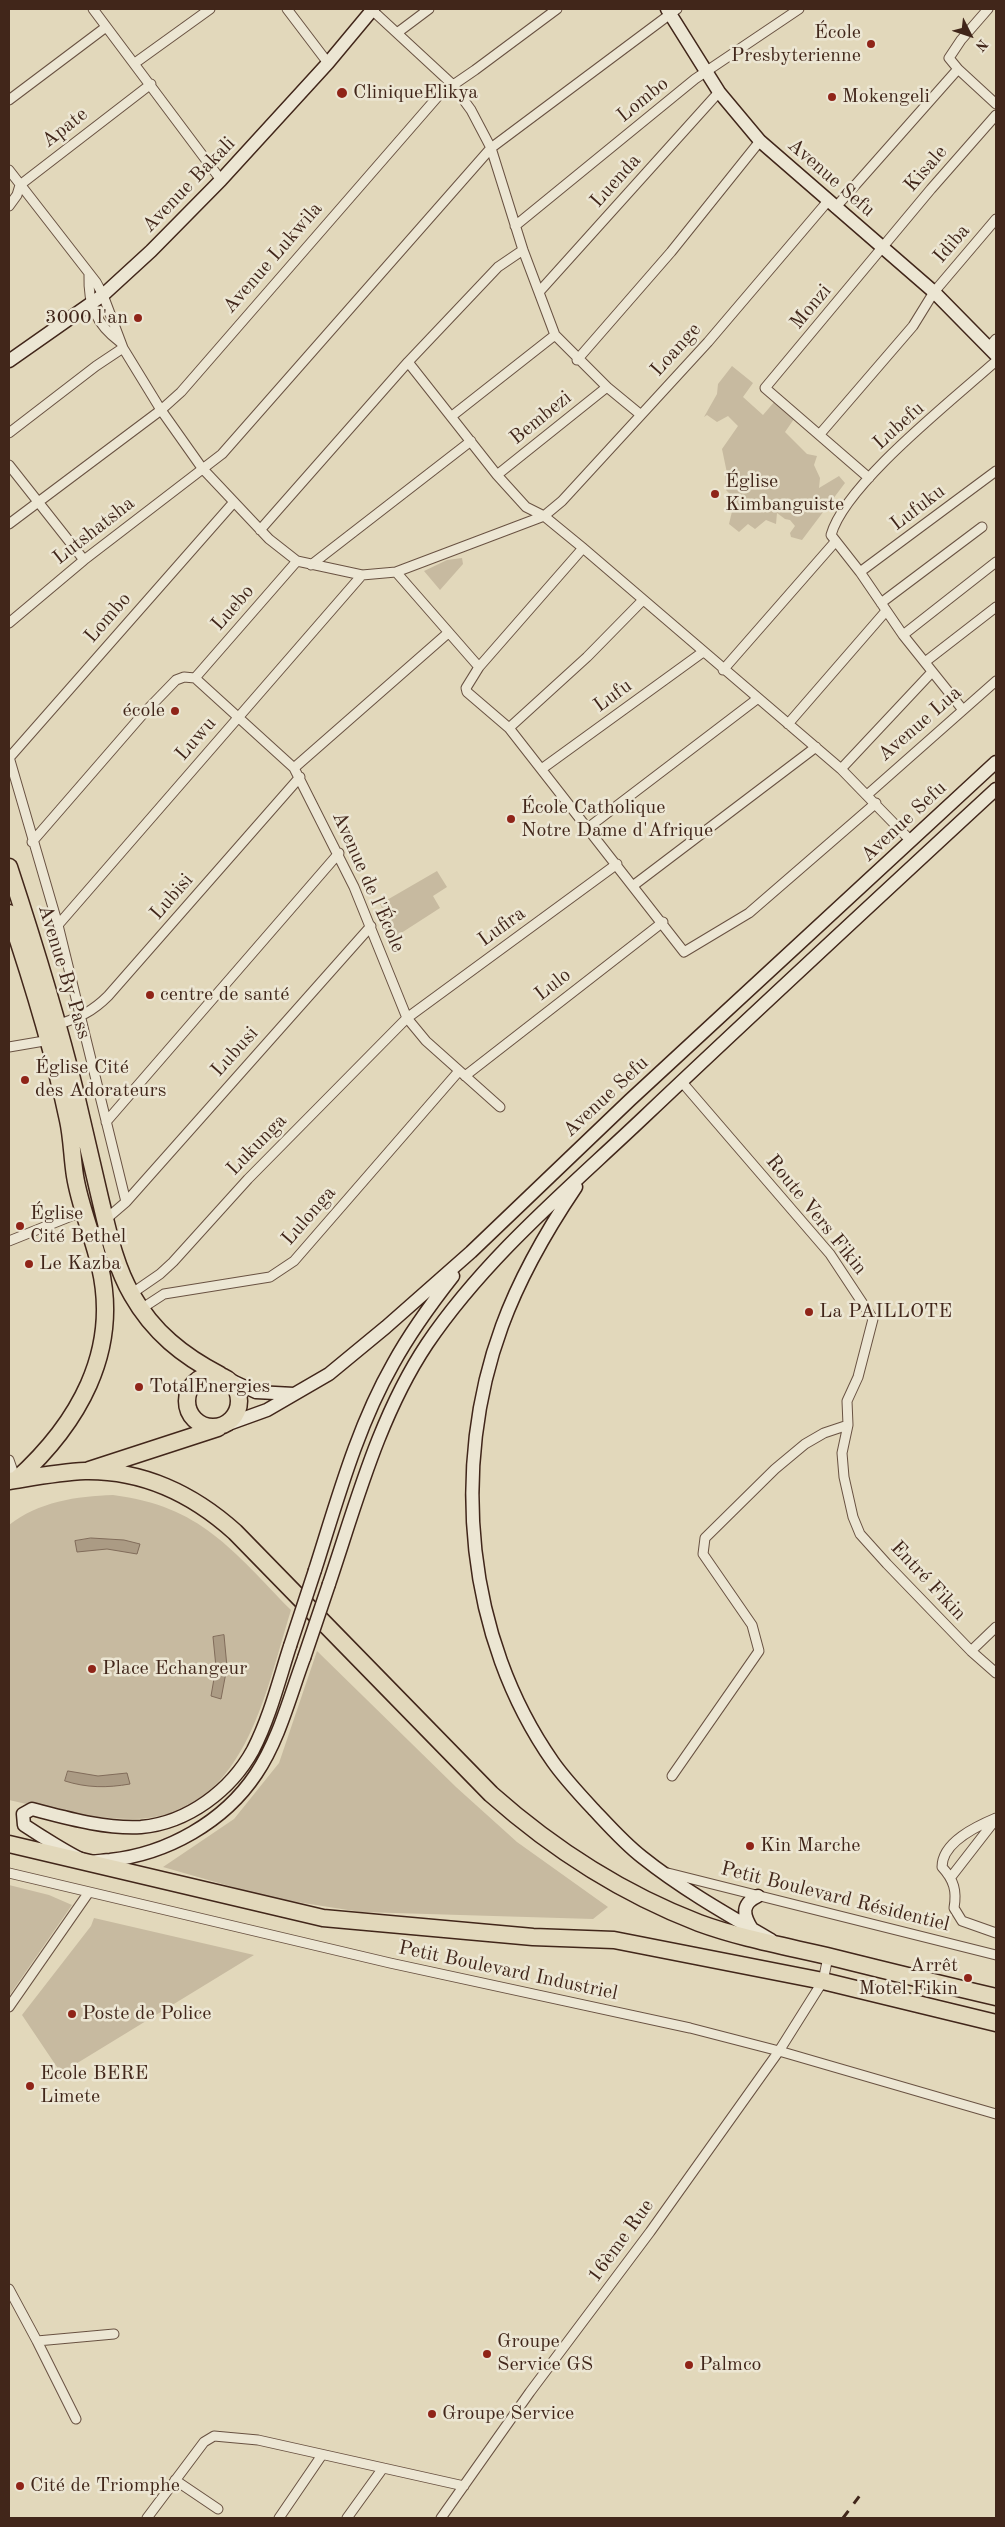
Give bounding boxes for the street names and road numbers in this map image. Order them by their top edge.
street label: Lombo [612,72,674,128]
street label: Apate [37,103,93,153]
street label: Avenue Bakali [137,132,241,238]
street label: Avenue Sefu [782,134,880,222]
street label: Kisale [899,141,953,197]
street label: Luenda [586,149,646,213]
street label: Avenue Lukwila [218,197,328,319]
street label: Idiba [929,220,975,268]
street label: Monzi [785,279,837,335]
street label: Loange [646,318,706,382]
street label: Bembezi [505,386,577,450]
street label: Lubefu [868,397,930,455]
street label: Lufuku [886,480,950,536]
street label: Lutshatsha [48,492,140,570]
street label: Luebo [206,580,260,636]
street label: Lombo [79,588,137,648]
street label: Lufu [589,674,637,718]
street label: Avenue Lua [873,681,967,767]
street label: Luwu [170,712,222,766]
street label: Avenue Sefu [856,776,952,868]
street label: Avenue de l'École [326,808,410,956]
street label: Lubisi [145,869,199,925]
street label: Avenue By Pass [32,902,96,1042]
street label: Lufira [474,902,530,952]
street label: Lulo [530,963,576,1007]
street label: Lubusi [206,1022,264,1082]
street label: Avenue Sefu [558,1051,654,1143]
street label: Lukunga [222,1109,292,1181]
street label: Route Vers Fikin [760,1150,872,1280]
street label: Lulonga [277,1181,341,1251]
street label: Entré Fikin [885,1536,971,1626]
street label: Petit Boulevard Résidentiel [718,1857,952,1937]
street label: Petit Boulevard Industriel [396,1936,620,2006]
street label: 16ème Rue [583,2195,659,2287]

